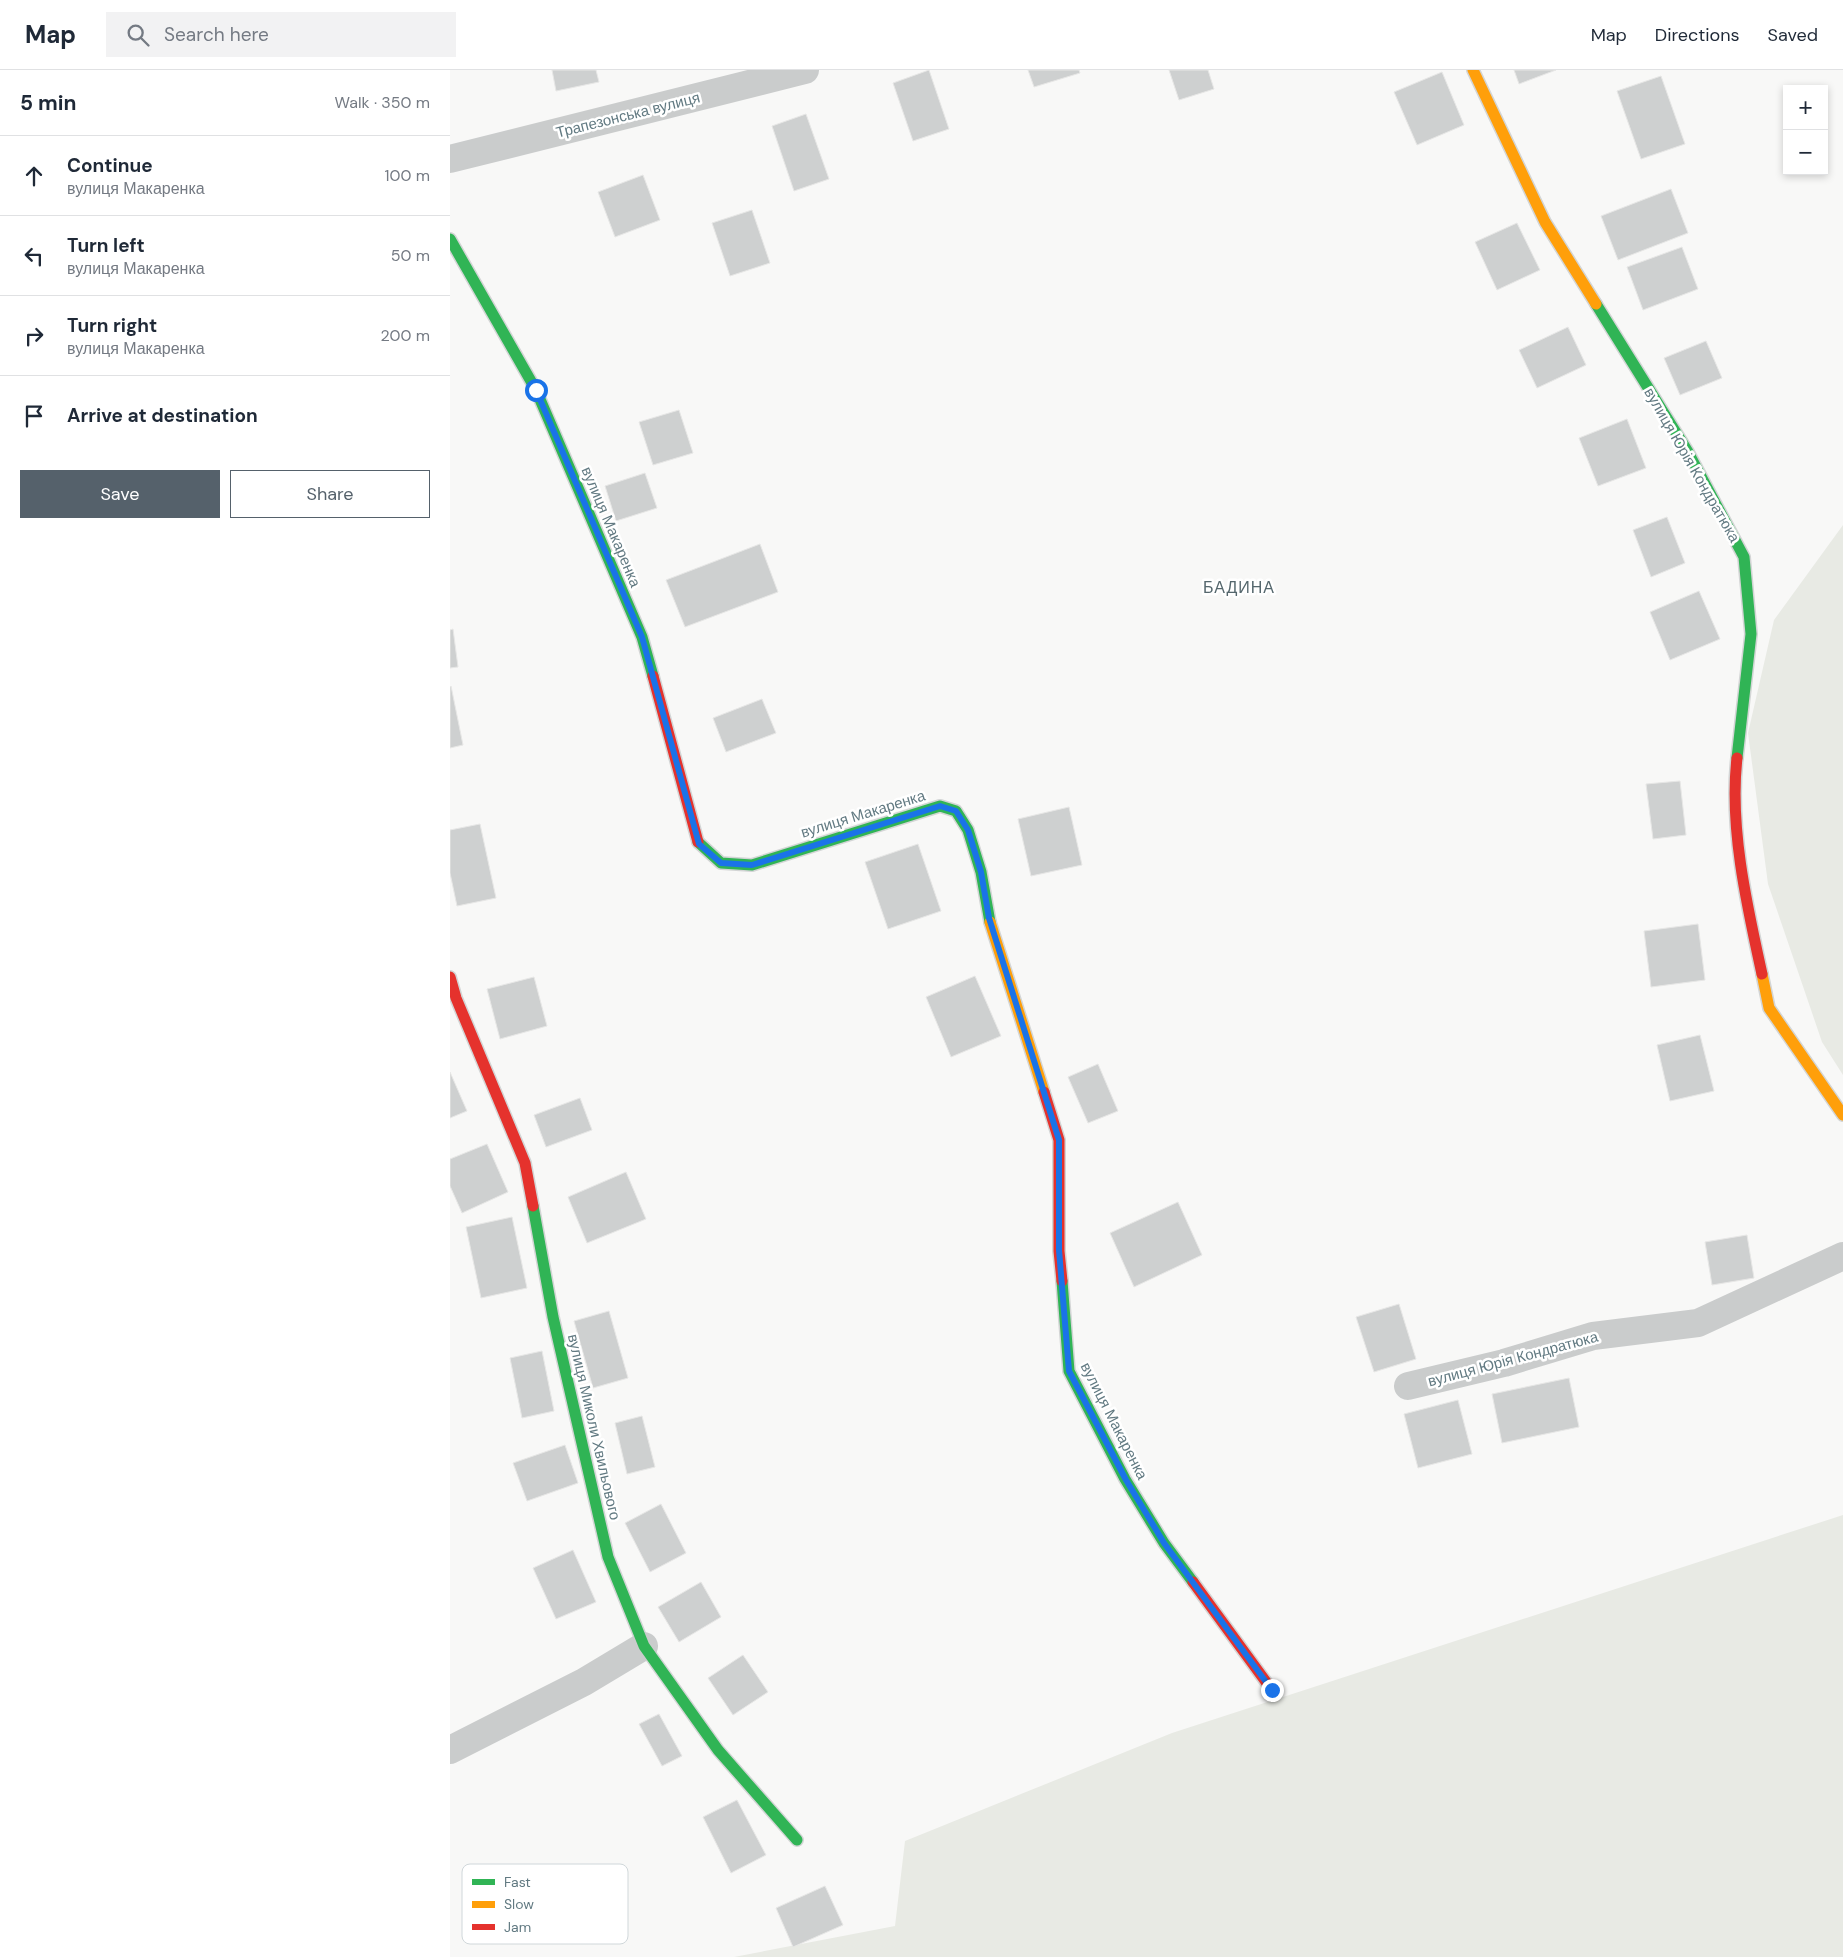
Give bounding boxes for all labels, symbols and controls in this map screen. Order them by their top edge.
search box [106,12,456,57]
text: Map [25,19,76,50]
icon: search [124,21,152,49]
text: Search here [164,22,269,47]
text: Map [1591,23,1627,47]
text: Directions [1655,23,1740,47]
text: Saved [1768,23,1818,47]
map controls [1783,85,1828,175]
button: + [1783,85,1828,130]
street label: Трапезонська вулиця [554,87,702,143]
text: 5 min [20,89,76,117]
text: Walk · 350 m [335,92,430,113]
button: − [1783,130,1828,175]
text: Continue [67,153,153,178]
icon: ahead [20,162,48,190]
text: 100 m [385,165,430,186]
text: вулиця Макаренка [67,178,205,199]
text: Turn left [67,233,145,258]
icon: left [20,242,48,270]
text: 50 m [391,245,430,266]
text: вулиця Макаренка [67,258,205,279]
text: Turn right [67,313,157,338]
icon: right [20,322,48,350]
text: 200 m [381,325,430,346]
text: вулиця Макаренка [67,338,205,359]
route start [525,379,548,402]
street label: вулиця Юрія Кондратюка [1639,384,1745,547]
icon: arrive [20,402,48,430]
text: Arrive at destination [67,403,258,428]
street label: вулиця Макаренка [577,464,646,591]
button: Save [20,470,220,518]
button: Share [230,470,430,518]
district label: БАДИНА [1203,577,1275,598]
street label: вулиця Макаренка [798,785,928,842]
street label: вулиця Юрія Кондратюка [1426,1326,1601,1391]
street label: вулиця Миколи Хвильового [563,1332,625,1522]
street label: вулиця Макаренка [1076,1359,1153,1484]
route end [1261,1679,1284,1702]
legend [462,1864,628,1944]
text: Fast [504,1873,531,1891]
text: Slow [504,1895,534,1913]
text: Jam [504,1918,531,1936]

